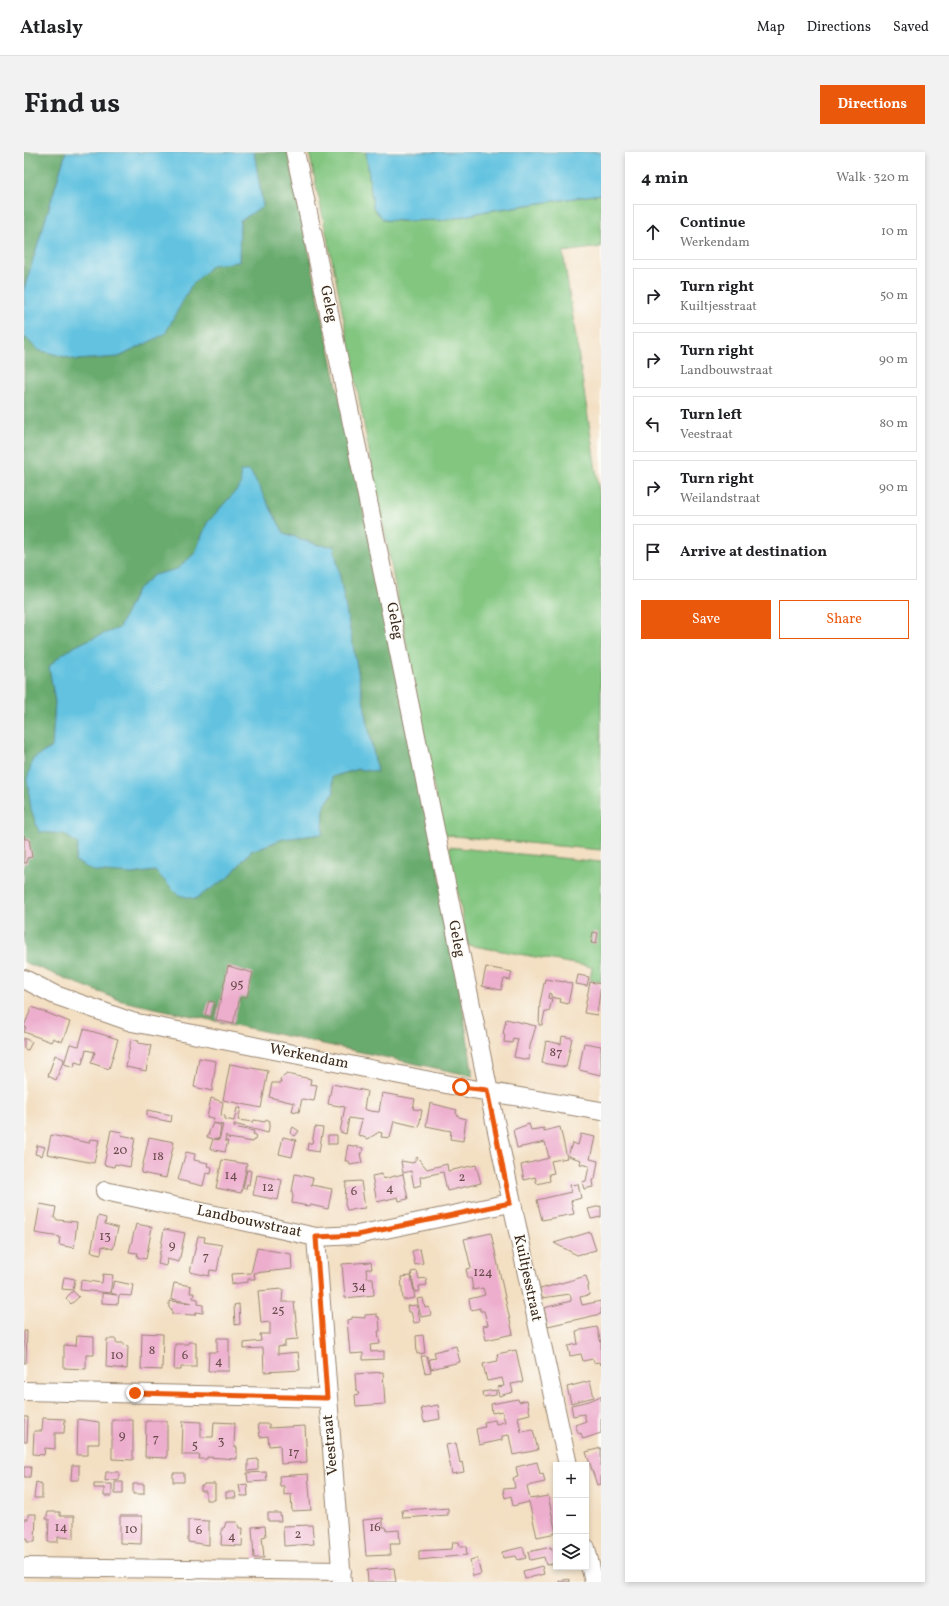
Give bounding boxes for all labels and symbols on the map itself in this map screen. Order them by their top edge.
street label: Geleg [314,284,342,325]
street label: Geleg [380,601,408,642]
street label: Geleg [442,919,470,960]
house number: 95 [231,976,243,994]
street label: Werkendam [268,1039,350,1075]
house number: 87 [550,1044,562,1062]
route start [452,1078,470,1096]
house number: 20 [113,1142,128,1160]
house number: 18 [152,1148,164,1166]
house number: 14 [225,1167,238,1185]
house number: 2 [459,1169,466,1187]
house number: 12 [262,1179,274,1197]
house number: 4 [386,1180,394,1198]
house number: 6 [351,1183,358,1201]
street label: Landbouwstraat [194,1201,304,1243]
house number: 13 [99,1228,111,1246]
street label: Kuiltjesstraat [508,1232,546,1324]
house number: 9 [169,1237,176,1255]
house number: 7 [203,1248,209,1266]
house number: 124 [473,1264,493,1282]
house number: 34 [352,1278,366,1296]
house number: 25 [271,1302,285,1320]
house number: 8 [149,1342,155,1360]
house number: 10 [111,1347,124,1365]
house number: 6 [182,1347,189,1365]
house number: 4 [215,1353,223,1371]
route end [126,1384,144,1402]
street label: Veestraat [318,1414,344,1476]
house number: 9 [119,1427,126,1445]
house number: 7 [153,1430,159,1448]
house number: 3 [218,1433,225,1451]
house number: 5 [192,1437,198,1455]
house number: 17 [288,1444,300,1462]
house number: 14 [55,1519,68,1537]
house number: 16 [369,1519,381,1537]
house number: 10 [125,1521,138,1539]
house number: 6 [196,1522,203,1540]
house number: 2 [295,1526,302,1544]
house number: 4 [228,1528,236,1546]

